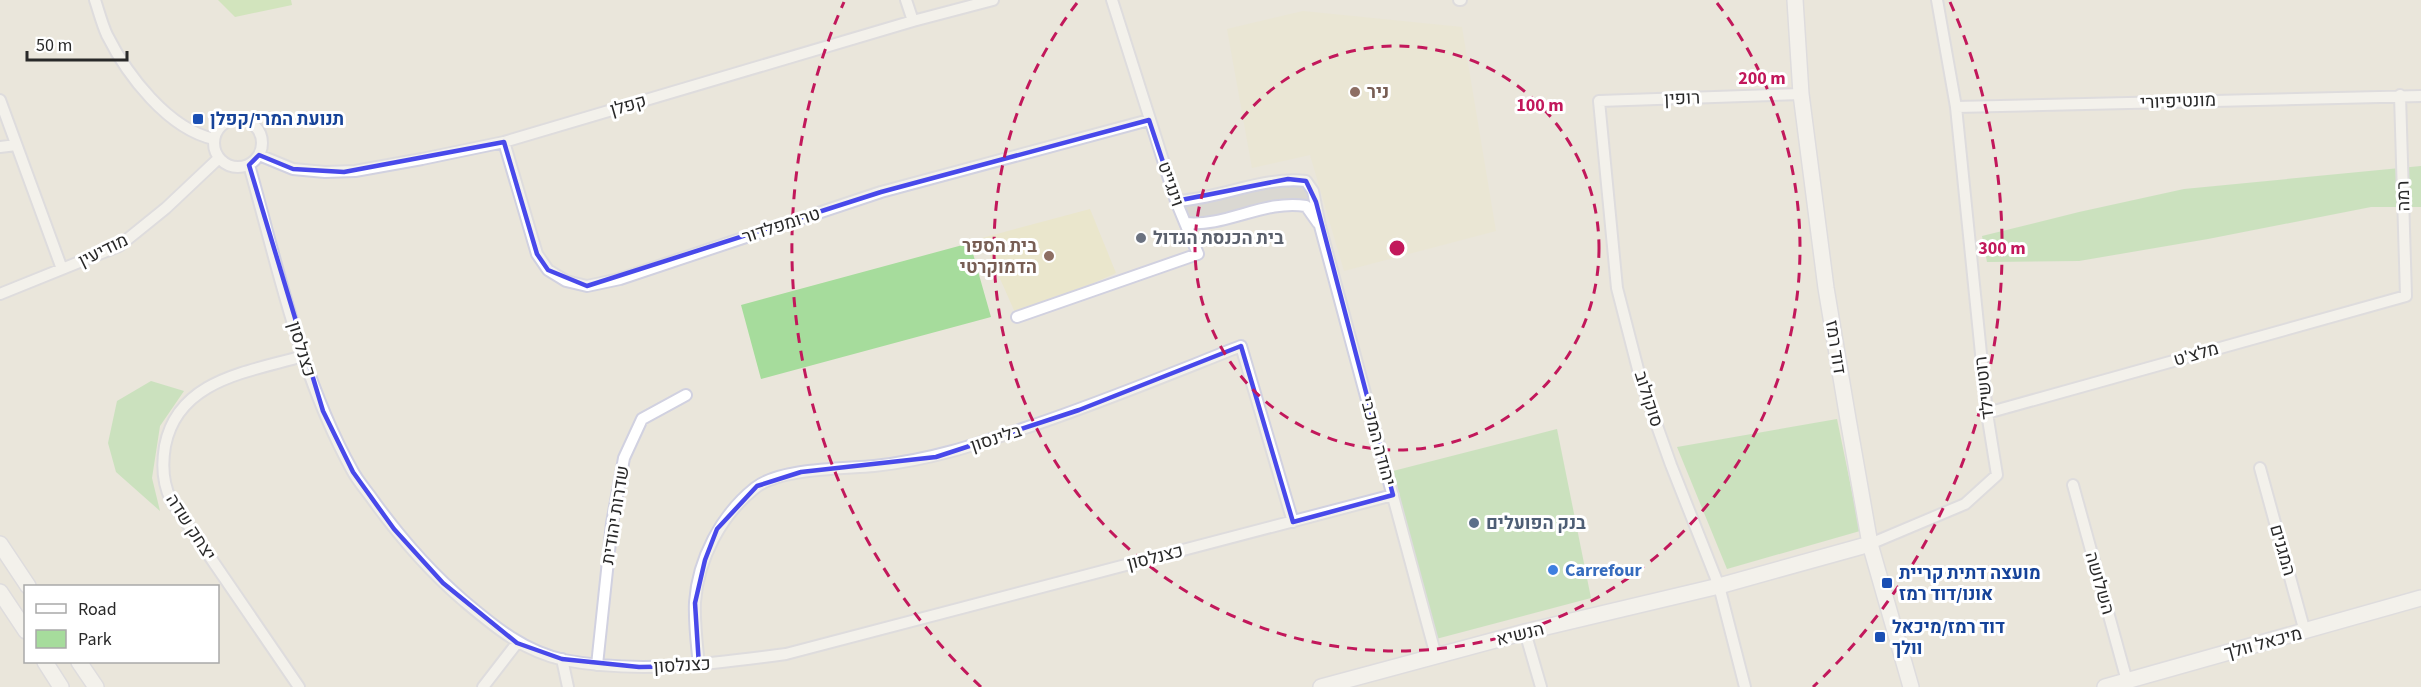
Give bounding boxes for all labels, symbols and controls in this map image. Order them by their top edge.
scale bar [27,24,128,62]
text: 50 m [36,33,72,58]
text: 200 m [1738,66,1786,91]
place label: ניר [1367,80,1389,105]
marker: ניר [1348,85,1362,99]
street label: רופין [1664,85,1700,112]
street label: קפלן [607,88,649,123]
street label: מונטיפיורי [2140,88,2216,115]
text: 100 m [1516,93,1564,118]
place label: תנועת המרי/קפלן [210,107,344,132]
marker: תנועת המרי/קפלן [191,112,205,126]
street label: וינגייט [1151,158,1190,210]
street label: רמה [2390,180,2417,212]
street label: טרומפלדור [739,201,823,250]
place label: בית הכנסת הגדול [1153,226,1284,251]
street label: מודיעין [74,228,132,273]
marker: בית הכנסת הגדול [1134,231,1148,245]
place label: בית הספר הדמוקרטי [960,234,1037,280]
text: 300 m [1978,236,2026,261]
centre of rings [1387,238,1407,258]
marker: בית הספר הדמוקרטי [1042,249,1056,263]
street label: כצנלסון [281,318,322,380]
street label: דוד רמז [1819,318,1852,376]
street label: מלצ'ט [2171,336,2222,373]
street label: רוטשילד [1968,355,2001,421]
street label: סוקולוב [1628,368,1669,430]
street label: יהודה המכבי [1354,394,1401,489]
street label: בלינסון [967,418,1026,458]
street label: שדרות יהודית [595,464,636,566]
street label: יצחק שדה [160,489,222,566]
place label: בנק הפועלים [1486,511,1586,536]
marker: בנק הפועלים [1467,516,1481,530]
street label: המגנים [2263,522,2302,579]
street label: כצנלסון [1124,538,1186,577]
street label: השלושה [2079,549,2120,617]
place label: Carrefour [1565,558,1643,583]
place label: מועצה דתית קריית אונו/דוד רמז [1899,561,2041,607]
marker: Carrefour [1546,563,1560,577]
marker: מועצה דתית קריית אונו/דוד רמז [1880,576,1894,590]
legend [24,585,219,663]
text: Road [78,597,117,622]
place label: דוד רמז/מיכאל וולך [1892,615,2005,661]
street label: הנשיא [1494,617,1547,652]
street label: מיכאל וולך [2221,621,2305,666]
text: Park [78,627,112,652]
marker: דוד רמז/מיכאל וולך [1873,630,1887,644]
street label: כצנלסון [653,652,711,679]

